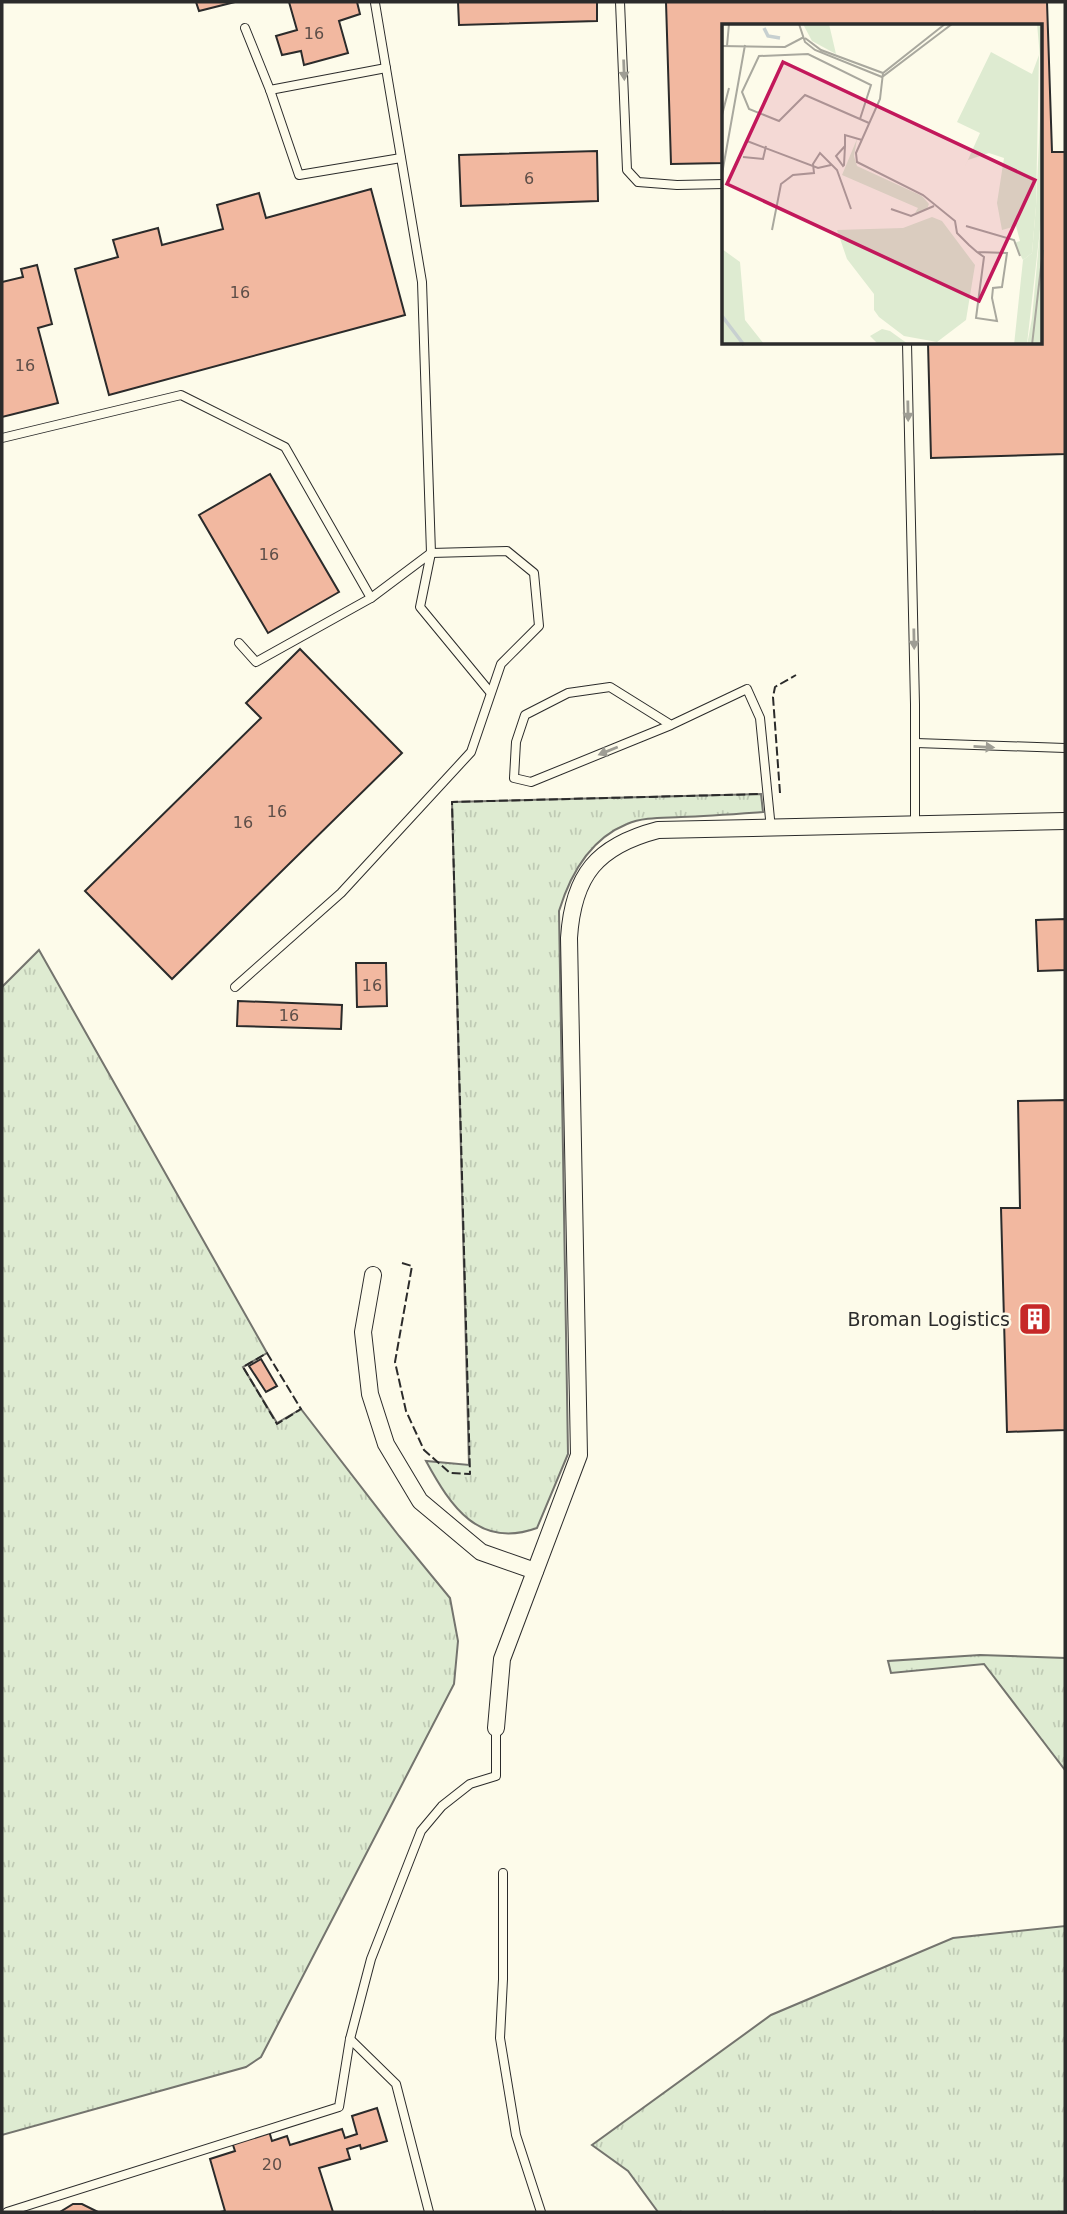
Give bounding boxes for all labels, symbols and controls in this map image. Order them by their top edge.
house number: 16 [304,24,324,43]
inset map [722,24,1042,345]
one-way arrow [618,59,629,81]
house number: 6 [524,169,534,188]
house number: 16 [230,283,250,302]
house number: 16 [15,356,35,375]
one-way arrow [903,400,914,422]
house number: 16 [259,545,279,564]
one-way arrow [908,628,919,650]
one-way arrow [973,741,995,752]
one-way arrow [597,745,618,756]
house number: 16 [267,802,287,821]
house number: 16 [233,813,253,832]
house number: 16 [362,976,382,995]
house number: 16 [279,1006,299,1025]
building icon: Broman Logistics [1016,1300,1054,1338]
place label: Broman Logistics [848,1308,1010,1330]
house number: 20 [262,2155,282,2174]

